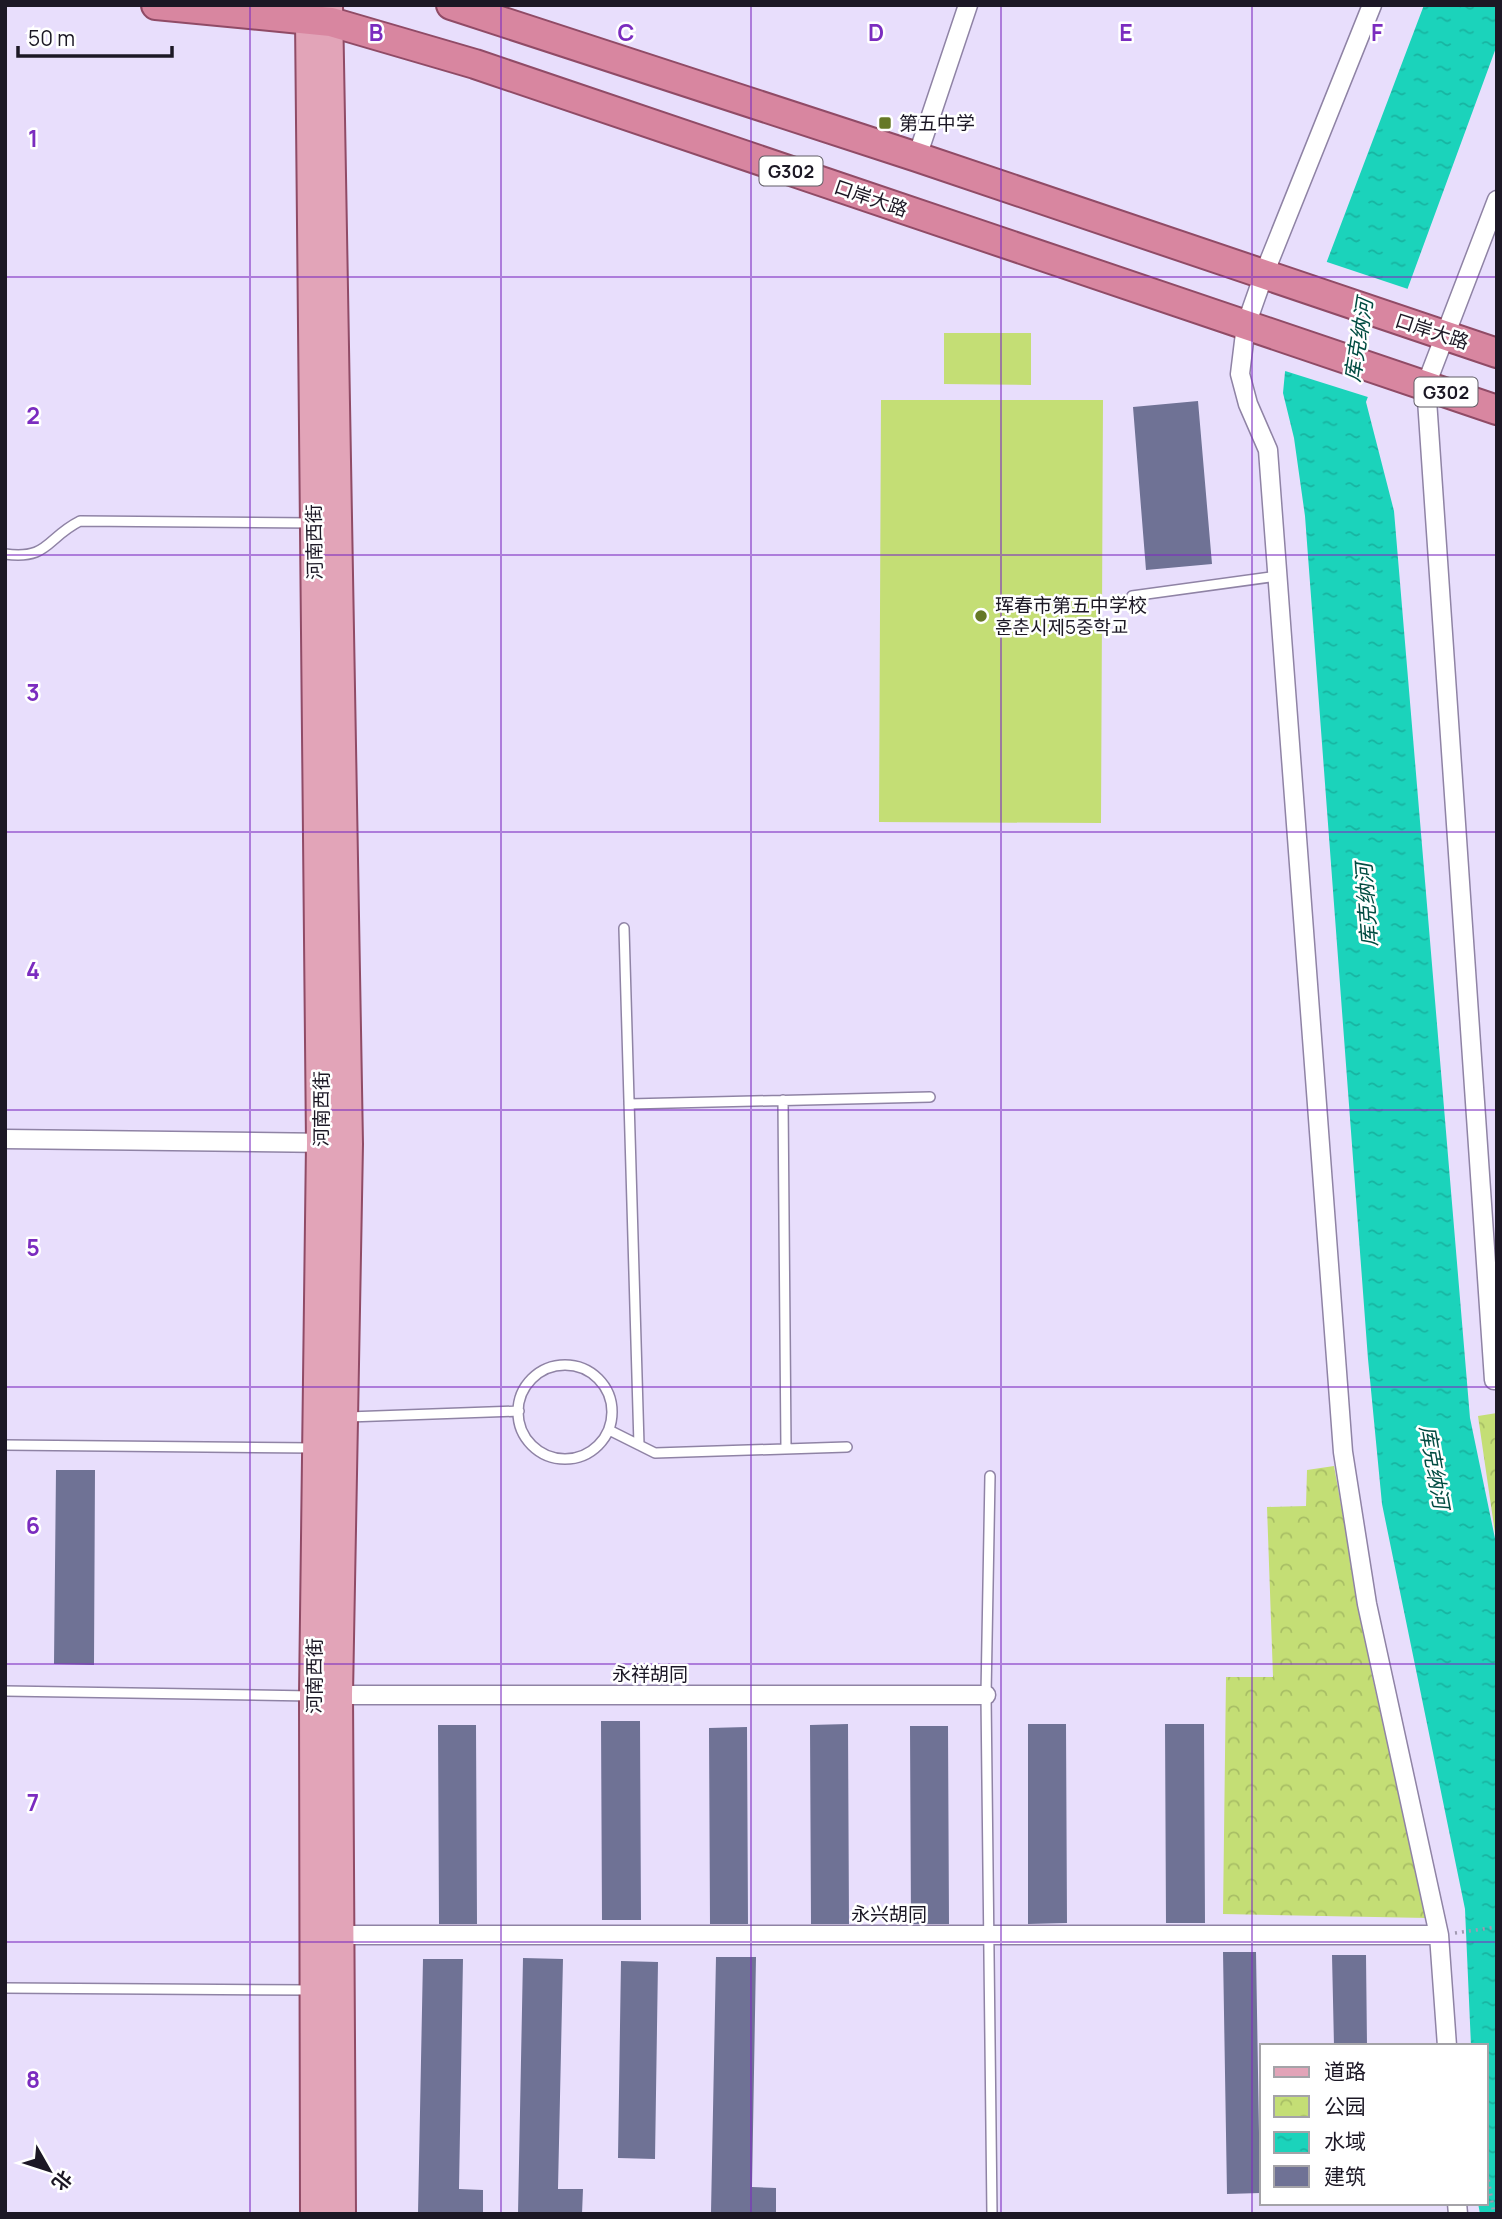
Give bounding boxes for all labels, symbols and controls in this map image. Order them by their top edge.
scale bar [18,14,172,58]
text: B [369,16,383,48]
text: C [618,16,635,48]
text: D [868,16,884,48]
text: E [1119,16,1133,48]
text: F [1371,16,1383,48]
text: 50 m [28,24,75,52]
place label: 第五中学 [899,110,975,136]
marker: 第五中学 [877,115,893,131]
text: 1 [28,122,38,154]
road number: G302 [760,156,822,186]
street label: 口岸大路 [831,173,911,223]
water label: 库克纳河 [1338,292,1379,384]
street label: 口岸大路 [1392,307,1472,355]
road number: G302 [1414,378,1478,406]
text: 2 [26,399,40,431]
street label: 河南西街 [300,504,328,580]
place label: 珲春市第五中学校 훈춘시제5중학교 [995,592,1147,640]
marker: 珲春市第五中学校 훈춘시제5중학교 [973,608,989,624]
text: 3 [26,676,40,708]
water label: 库克纳河 [1349,858,1383,948]
text: 4 [26,954,40,986]
street label: 河南西街 [308,1071,334,1147]
text: 5 [26,1231,40,1263]
water label: 库克纳河 [1414,1423,1457,1515]
text: 6 [26,1509,40,1541]
street label: 河南西街 [301,1638,327,1714]
street label: 永祥胡同 [612,1661,688,1687]
text: 7 [27,1786,39,1818]
street label: 永兴胡同 [851,1901,927,1927]
legend [1260,2044,1488,2205]
text: 道路 [1324,2057,1366,2085]
text: 8 [26,2063,40,2095]
text: 公园 [1324,2092,1366,2120]
text: 水域 [1324,2127,1366,2155]
north arrow [14,2135,84,2205]
text: 建筑 [1324,2162,1366,2190]
text: 北 [46,2165,78,2196]

